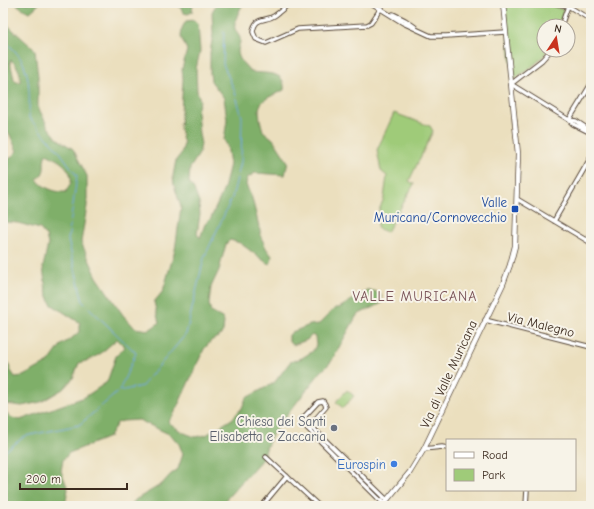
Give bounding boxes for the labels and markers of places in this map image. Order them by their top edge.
place label: Valle Muricana/Cornovecchio [374,195,507,225]
marker: Valle Muricana/Cornovecchio [510,204,520,214]
place label: Chiesa dei Santi Elisabetta e Zaccaria [210,414,326,444]
marker: Chiesa dei Santi Elisabetta e Zaccaria [329,423,339,433]
place label: Eurospin [337,457,386,472]
marker: Eurospin [389,459,399,469]

